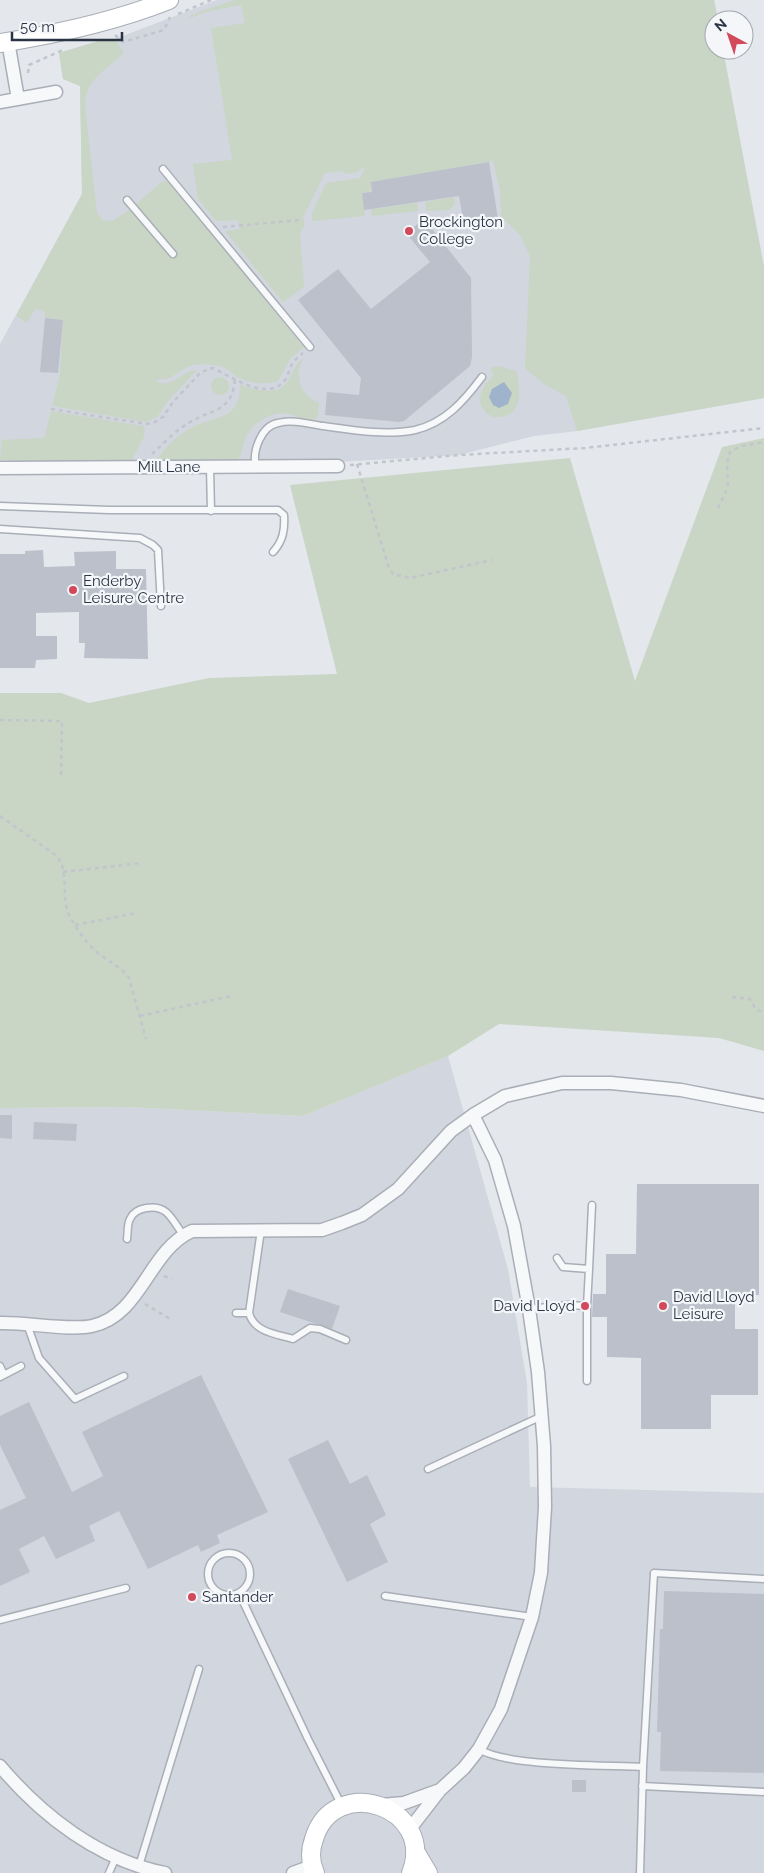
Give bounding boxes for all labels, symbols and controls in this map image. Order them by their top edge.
scale bar [12,10,122,42]
north arrow [704,10,754,60]
text: N [711,15,730,35]
text: 50 m [20,18,55,36]
place label: Brockington College [419,213,503,248]
marker: Brockington College [403,225,415,237]
street label: Mill Lane [138,458,200,476]
place label: Enderby Leisure Centre [83,572,184,607]
marker: Enderby Leisure Centre [67,584,79,596]
place label: David Lloyd Leisure [673,1288,755,1323]
place label: David Lloyd [493,1297,575,1315]
marker: David Lloyd [579,1300,591,1312]
marker: David Lloyd Leisure [657,1300,669,1312]
place label: Santander [202,1588,274,1606]
marker: Santander [186,1591,198,1603]

